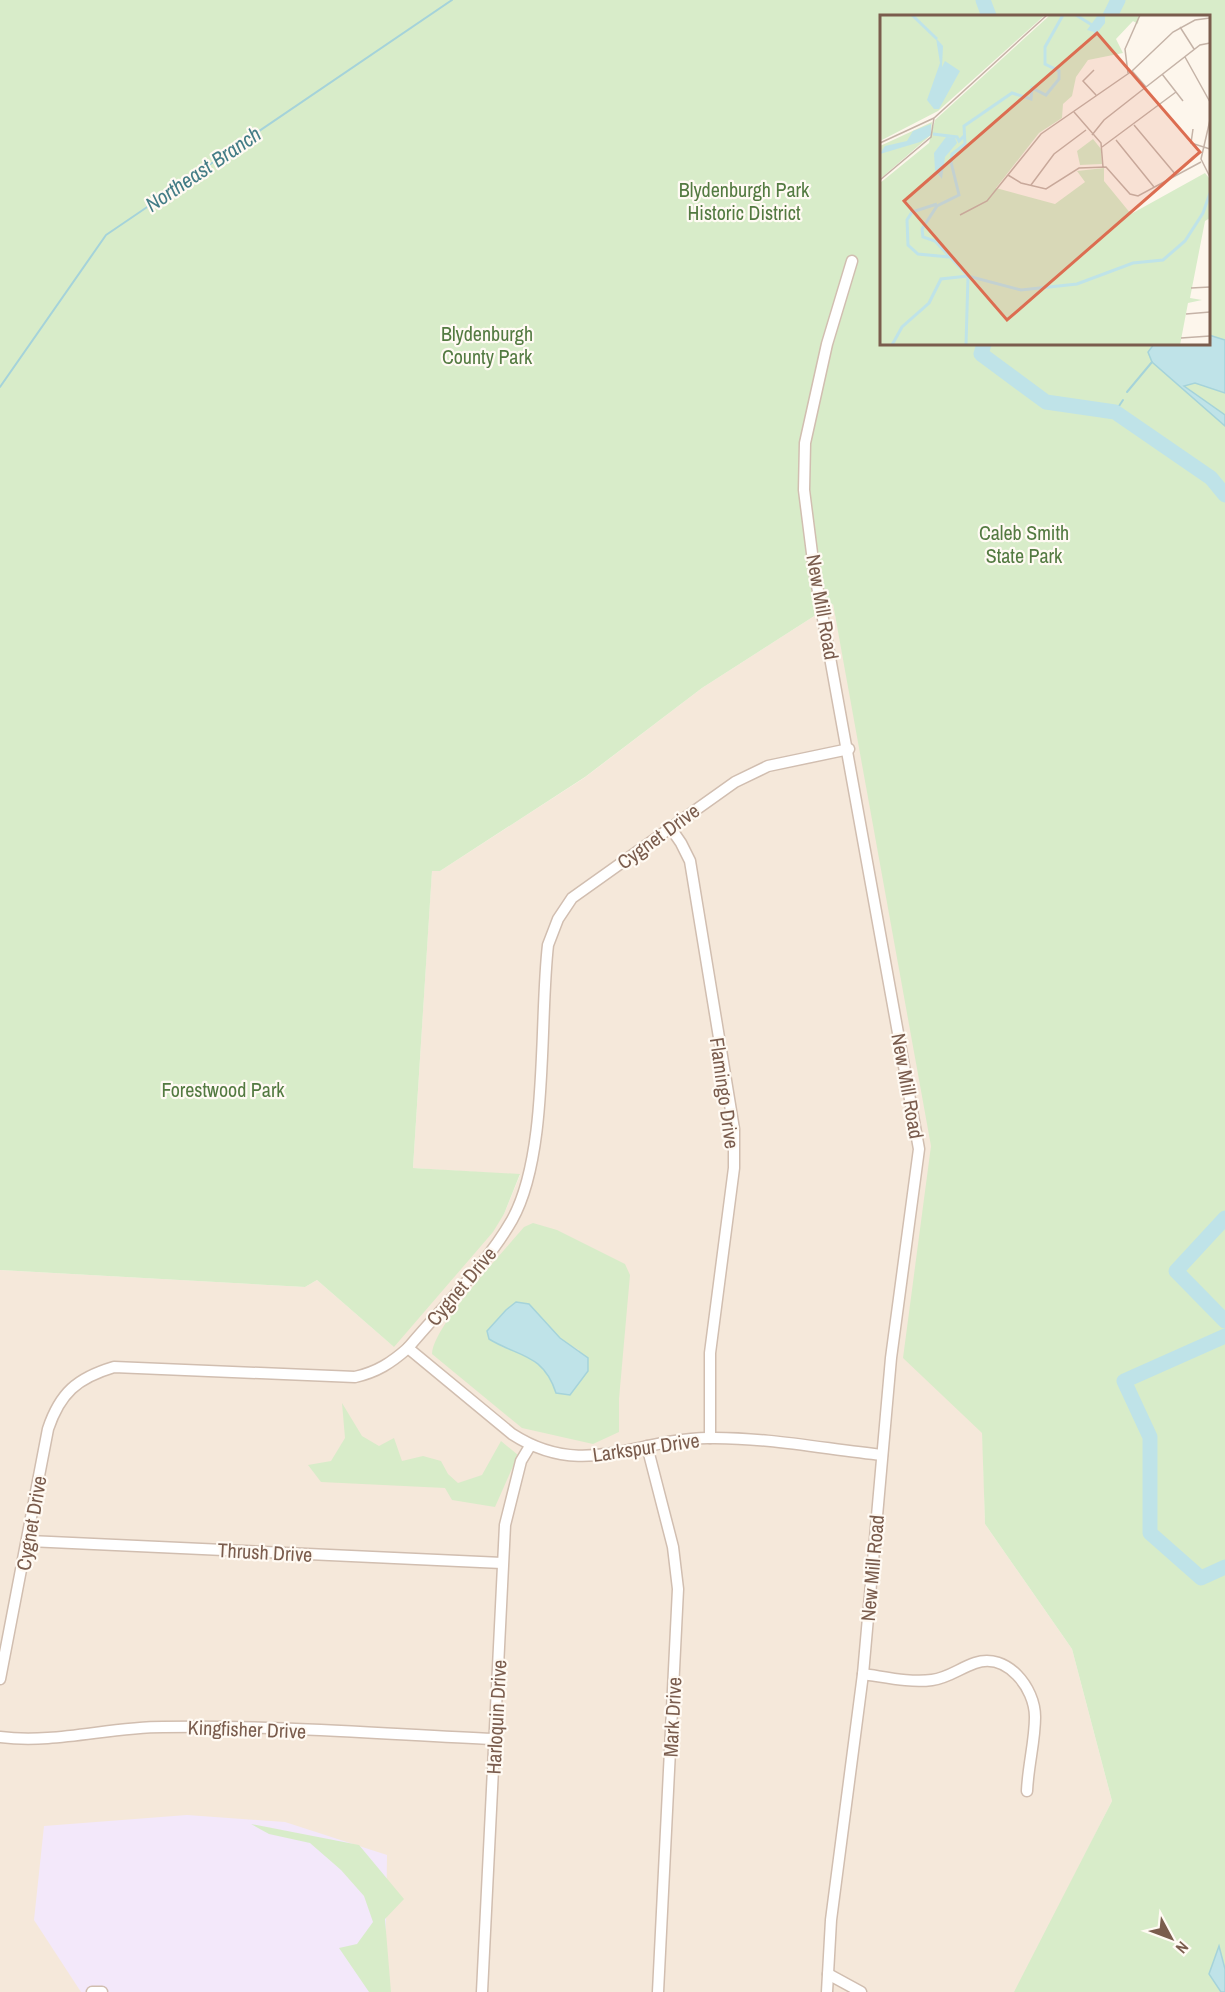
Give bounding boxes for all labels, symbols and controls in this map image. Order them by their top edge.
inset map [880,15,1210,345]
water label: Northeast Branch [139,120,267,218]
park label: Blydenburgh Park Historic District [679,176,810,226]
park label: Blydenburgh County Park [441,320,533,370]
park label: Caleb Smith State Park [979,519,1069,569]
street label: New Mill Road [800,552,846,662]
street label: Cygnet Drive [611,797,705,875]
street label: New Mill Road [885,1031,931,1141]
street label: Flamingo Drive [704,1036,746,1150]
park label: Forestwood Park [161,1076,285,1103]
street label: Cygnet Drive [420,1241,502,1331]
street label: Larkspur Drive [591,1426,701,1468]
street label: Cygnet Drive [9,1474,53,1572]
street label: New Mill Road [854,1514,890,1622]
street label: Thrush Drive [217,1536,313,1568]
street label: Harloquin Drive [480,1659,512,1775]
street label: Mark Drive [656,1676,688,1758]
street label: Kingfisher Drive [187,1713,307,1745]
north arrow [1141,1908,1201,1968]
text: N [1171,1937,1194,1959]

